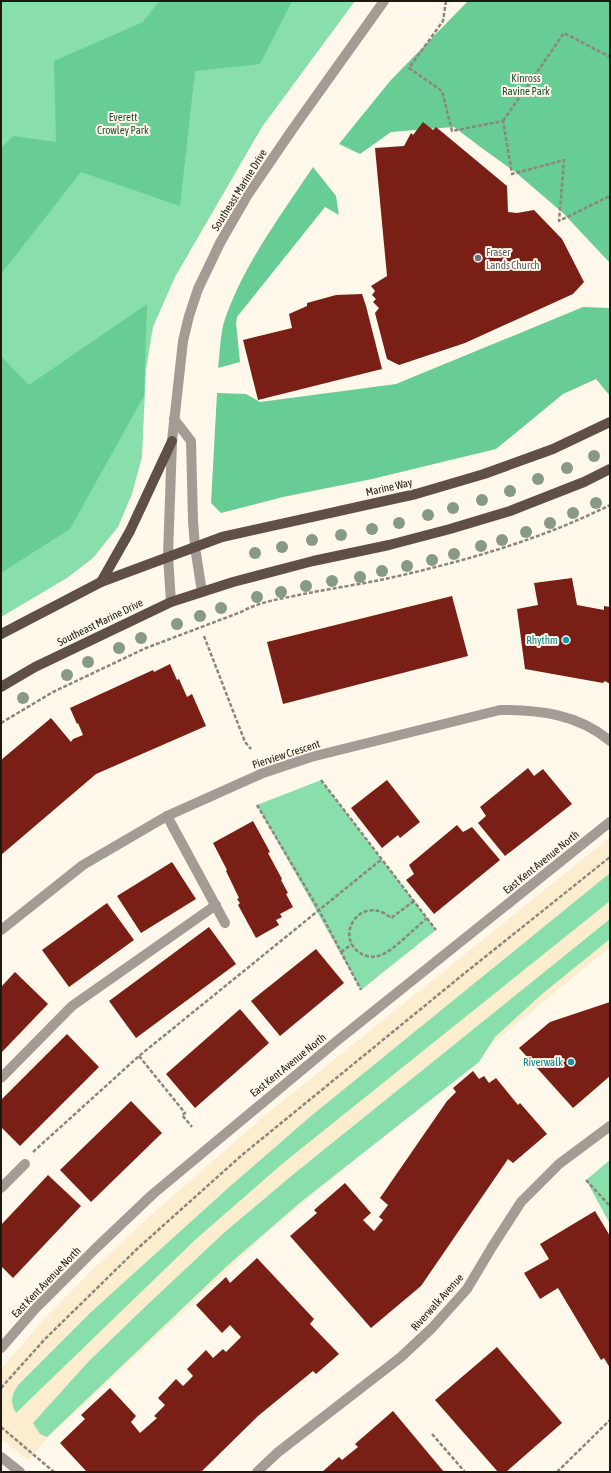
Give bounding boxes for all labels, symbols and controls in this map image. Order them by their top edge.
park label: Kinross Ravine Park [502,72,550,97]
park label: Everett Crowley Park [97,111,149,136]
street label: Southeast Marine Drive [209,147,269,233]
place label: Fraser Lands Church [486,246,540,271]
marker: Fraser Lands Church [473,253,483,263]
street label: Marine Way [365,476,414,498]
street label: Southeast Marine Drive [55,596,145,648]
place label: Rhythm [526,634,558,646]
marker: Rhythm [561,635,571,645]
street label: Pierview Crescent [251,737,321,771]
street label: East Kent Avenue North [501,828,581,896]
street label: East Kent Avenue North [248,1031,328,1099]
place label: Riverwalk [523,1056,563,1068]
marker: Riverwalk [566,1057,576,1067]
street label: East Kent Avenue North [9,1244,83,1320]
street label: Riverwalk Avenue [408,1271,466,1333]

